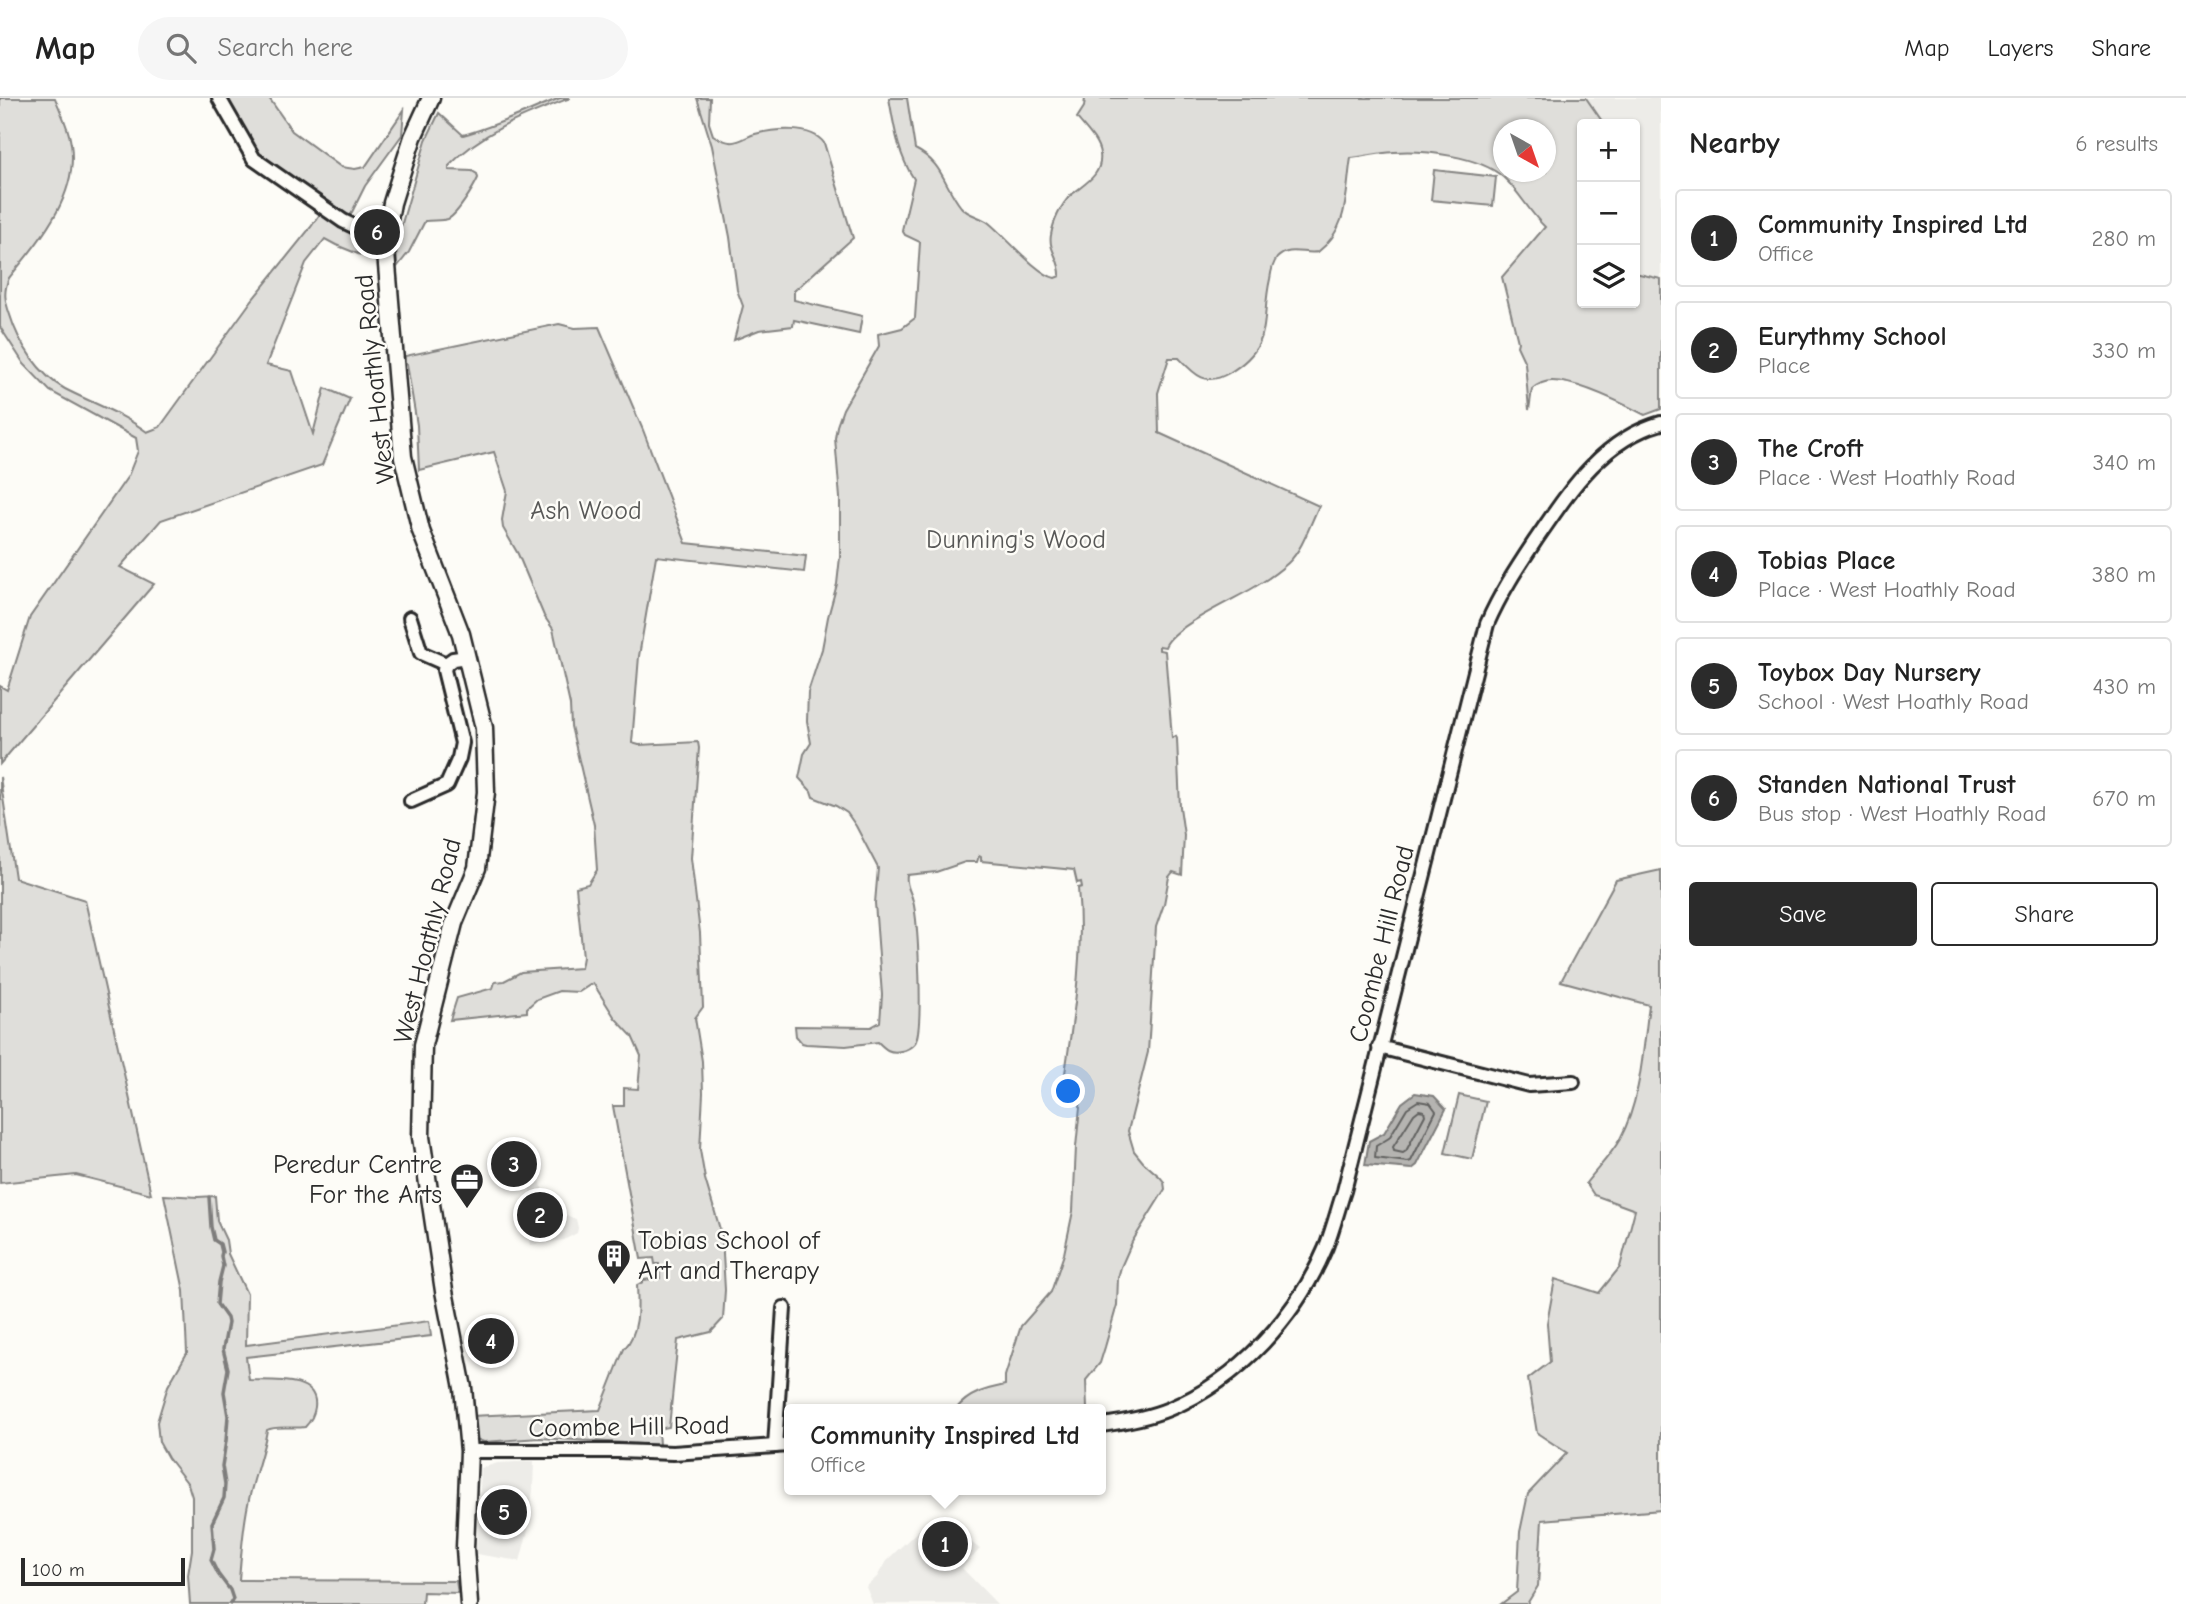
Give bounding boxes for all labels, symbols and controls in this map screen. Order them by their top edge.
search box [138,17,628,80]
text: Map [35,29,96,67]
icon: search [162,29,200,67]
text: Search here [218,33,353,63]
text: Map [1904,34,1950,62]
text: Layers [1988,34,2053,62]
text: Share [2091,34,2151,62]
north arrow [1493,119,1556,182]
map controls [1577,119,1640,308]
button: + [1577,119,1640,182]
text: Nearby [1689,126,1780,161]
text: 6 results [2075,130,2158,157]
button: − [1577,182,1640,245]
pin: 6 [354,206,400,258]
text: Community Inspired Ltd [1758,210,2028,240]
text: 1 [1709,225,1719,252]
text: 280 m [2091,225,2156,252]
text: Office [1758,240,1813,267]
button: layers [1577,245,1640,308]
street label: West Hoathly Road [349,273,401,485]
text: Eurythmy School [1758,322,1947,352]
text: 2 [1708,337,1720,364]
text: 330 m [2092,337,2156,364]
text: Place [1758,352,1810,379]
text: The Croft [1758,434,1863,464]
text: 3 [1708,449,1720,476]
text: 340 m [2093,449,2156,476]
text: Place · West Hoathly Road [1758,464,2016,491]
park label: Ash Wood [530,496,642,526]
park label: Dunning's Wood [926,525,1106,555]
text: Tobias Place [1758,546,1895,576]
text: 4 [1709,561,1719,588]
text: 380 m [2092,561,2156,588]
text: Place · West Hoathly Road [1758,576,2016,603]
text: Toybox Day Nursery [1758,658,1981,688]
text: 5 [1708,673,1720,700]
text: 430 m [2093,673,2156,700]
text: School · West Hoathly Road [1758,688,2029,715]
text: Standen National Trust [1758,770,2015,800]
text: 6 [1708,785,1720,812]
text: 670 m [2092,785,2156,812]
text: Bus stop · West Hoathly Road [1758,800,2047,827]
street label: West Hoathly Road [388,835,468,1047]
street label: Coombe Hill Road [1343,843,1421,1045]
button: Save [1689,882,1917,946]
button: Share [1931,882,2158,946]
your location [1051,1074,1085,1108]
pin: 3 [491,1138,537,1190]
place label: Peredur Centre For the Arts [273,1150,442,1210]
office icon: Peredur Centre For the Arts [448,1161,486,1210]
pin: 2 [517,1189,563,1241]
place label: Tobias School of Art and Therapy [638,1226,821,1286]
building icon: Tobias School of Art and Therapy [595,1237,633,1286]
pin: 4 [468,1315,514,1367]
popup [784,1404,1106,1495]
street label: Coombe Hill Road [528,1410,730,1444]
text: Community Inspired Ltd [810,1421,1080,1451]
text: Office [810,1451,866,1478]
pin: 5 [481,1486,527,1538]
pin: 1 [922,1518,968,1570]
scale bar [21,1555,186,1587]
text: 100 m [32,1559,85,1581]

